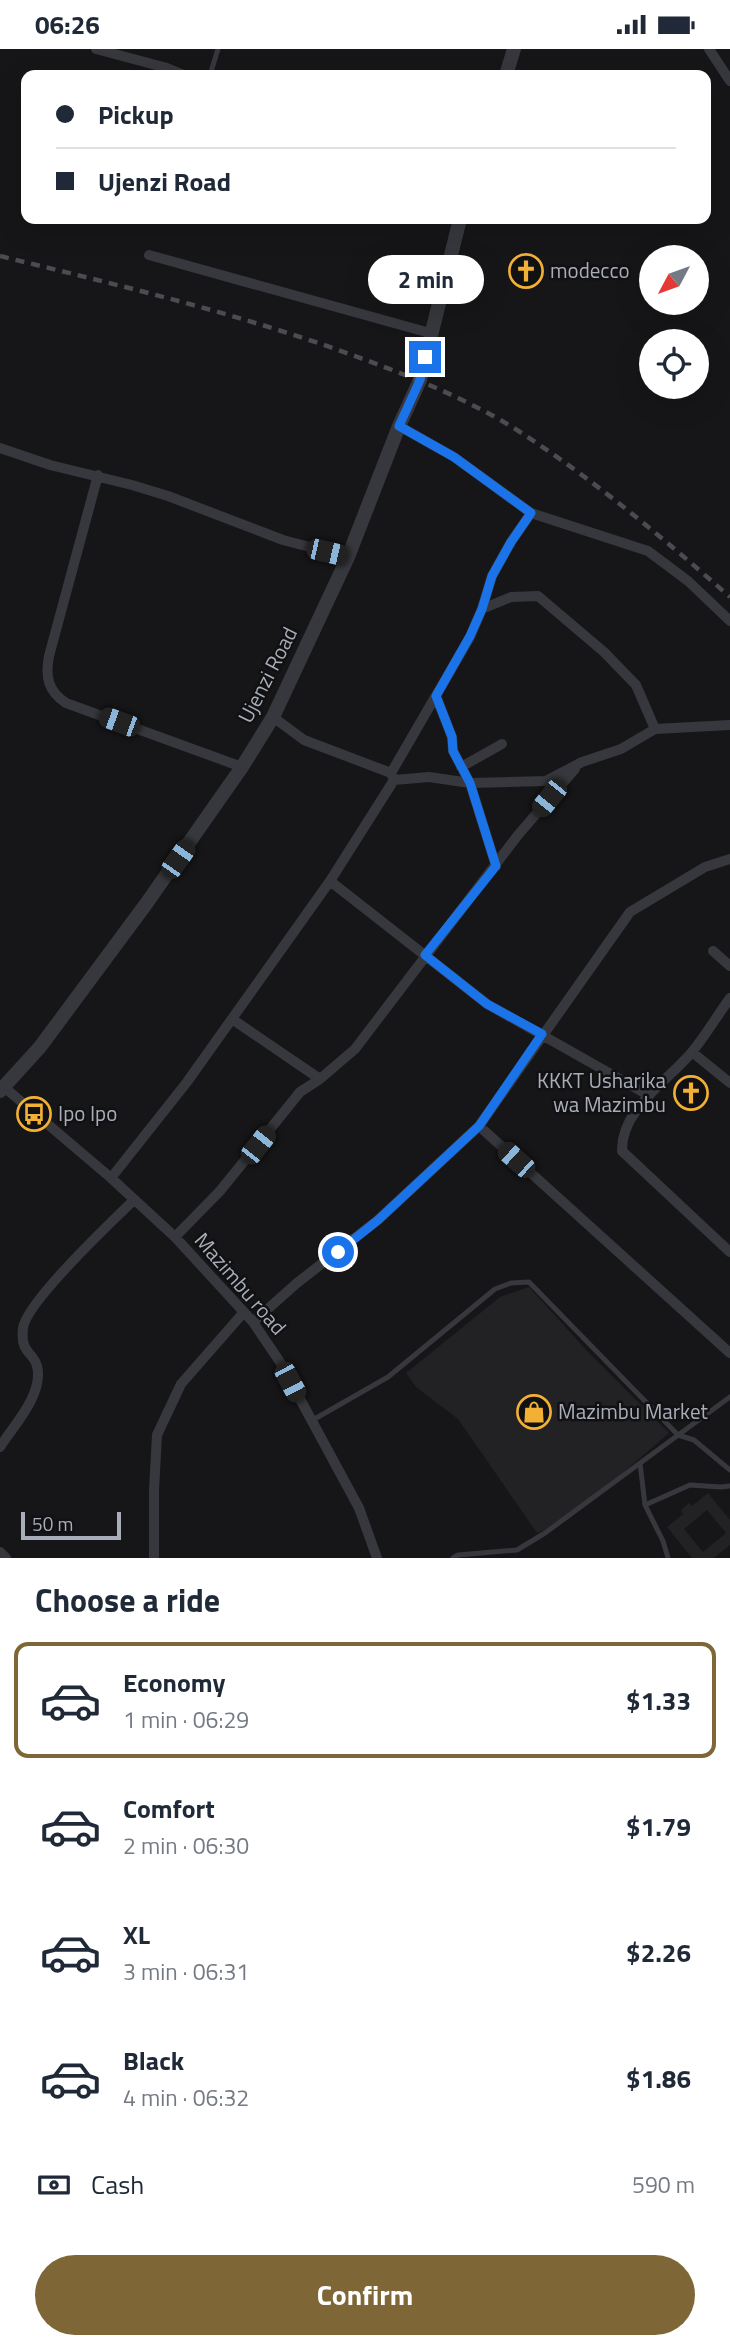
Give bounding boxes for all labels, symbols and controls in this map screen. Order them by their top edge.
text: 06:26 [35,5,100,44]
text: Pickup [98,95,174,134]
text: Ujenzi Road [98,162,231,201]
north arrow [639,245,709,315]
map controls [639,245,709,399]
church icon: modecco [507,252,545,290]
place label: modecco [550,254,630,286]
callout: 2 min [367,255,483,305]
text: 2 min [398,262,454,297]
button: locate [639,329,709,399]
route end [409,341,441,373]
car [305,537,350,567]
street label: Ujenzi Road [229,621,305,728]
car [96,705,143,739]
car [528,775,571,821]
car [158,836,199,882]
place label: KKKT Usharika wa Mazimbu [537,1064,666,1120]
church icon: KKKT Usharika wa Mazimbu [672,1074,710,1112]
bus stop icon: Ipo Ipo [15,1095,53,1133]
place label: Ipo Ipo [58,1097,117,1129]
car [237,1122,280,1168]
car [494,1138,539,1182]
street label: Mazimbu road [187,1225,294,1342]
route start [322,1236,354,1268]
car [271,1359,310,1405]
shop icon: Mazimbu Market [515,1393,553,1431]
place label: Mazimbu Market [558,1395,708,1427]
scale bar [21,1509,121,1541]
text: 50 m [32,1509,73,1538]
text: Choose a ride [35,1576,220,1624]
text: Economy [123,1663,225,1702]
icon: car [39,1669,102,1732]
text: $1.33 [626,1681,691,1720]
text: 1 min · 06:29 [123,1702,249,1737]
text: Comfort [123,1789,215,1828]
icon: car [39,1795,102,1858]
text: $1.79 [626,1807,691,1846]
text: 2 min · 06:30 [123,1828,249,1863]
text: XL [123,1915,150,1954]
icon: car [39,1921,102,1984]
text: $2.26 [626,1933,691,1972]
text: 3 min · 06:31 [123,1954,249,1989]
text: Black [123,2041,184,2080]
icon: car [39,2047,102,2110]
text: $1.86 [626,2059,691,2098]
text: 4 min · 06:32 [123,2080,249,2115]
text: Cash [91,2165,144,2204]
icon: cash [35,2166,73,2204]
text: 590 m [632,2167,695,2202]
button: Confirm [35,2255,695,2335]

